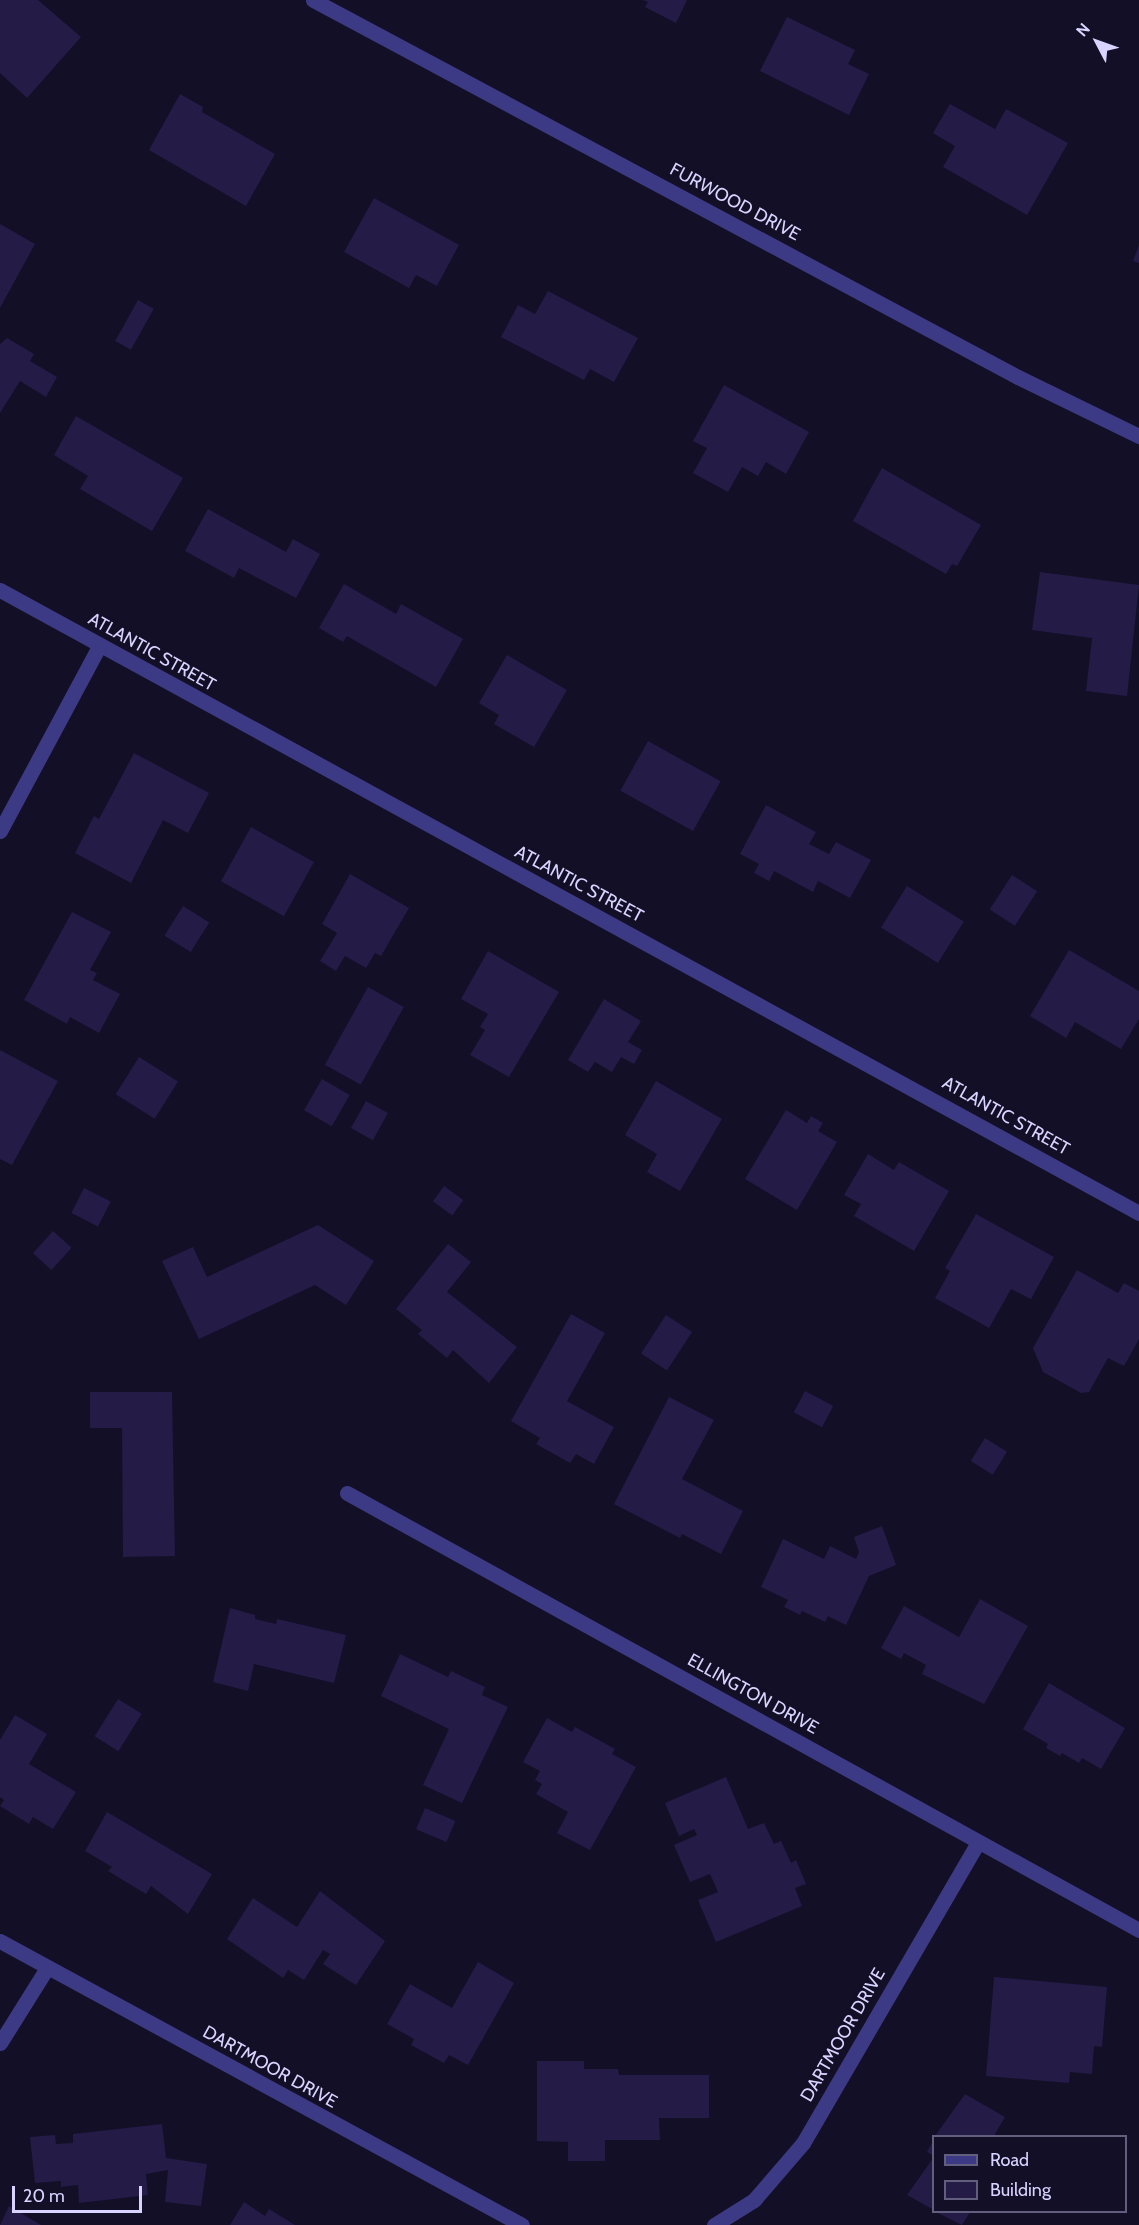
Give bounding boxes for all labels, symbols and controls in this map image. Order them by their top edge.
north arrow [1067,12,1127,72]
text: N [1072,19,1094,40]
street label: FURWOOD DRIVE [666,159,804,245]
street label: ATLANTIC STREET [85,608,219,696]
street label: ATLANTIC STREET [511,841,647,927]
street label: ATLANTIC STREET [939,1072,1073,1160]
street label: ELLINGTON DRIVE [684,1649,822,1739]
street label: DARTMOOR DRIVE [796,1965,890,2105]
street label: DARTMOOR DRIVE [199,2021,341,2113]
legend [932,2135,1127,2213]
text: Road [990,2149,1029,2171]
scale bar [15,2174,146,2212]
text: Building [990,2179,1051,2201]
text: 20 m [23,2185,65,2207]

